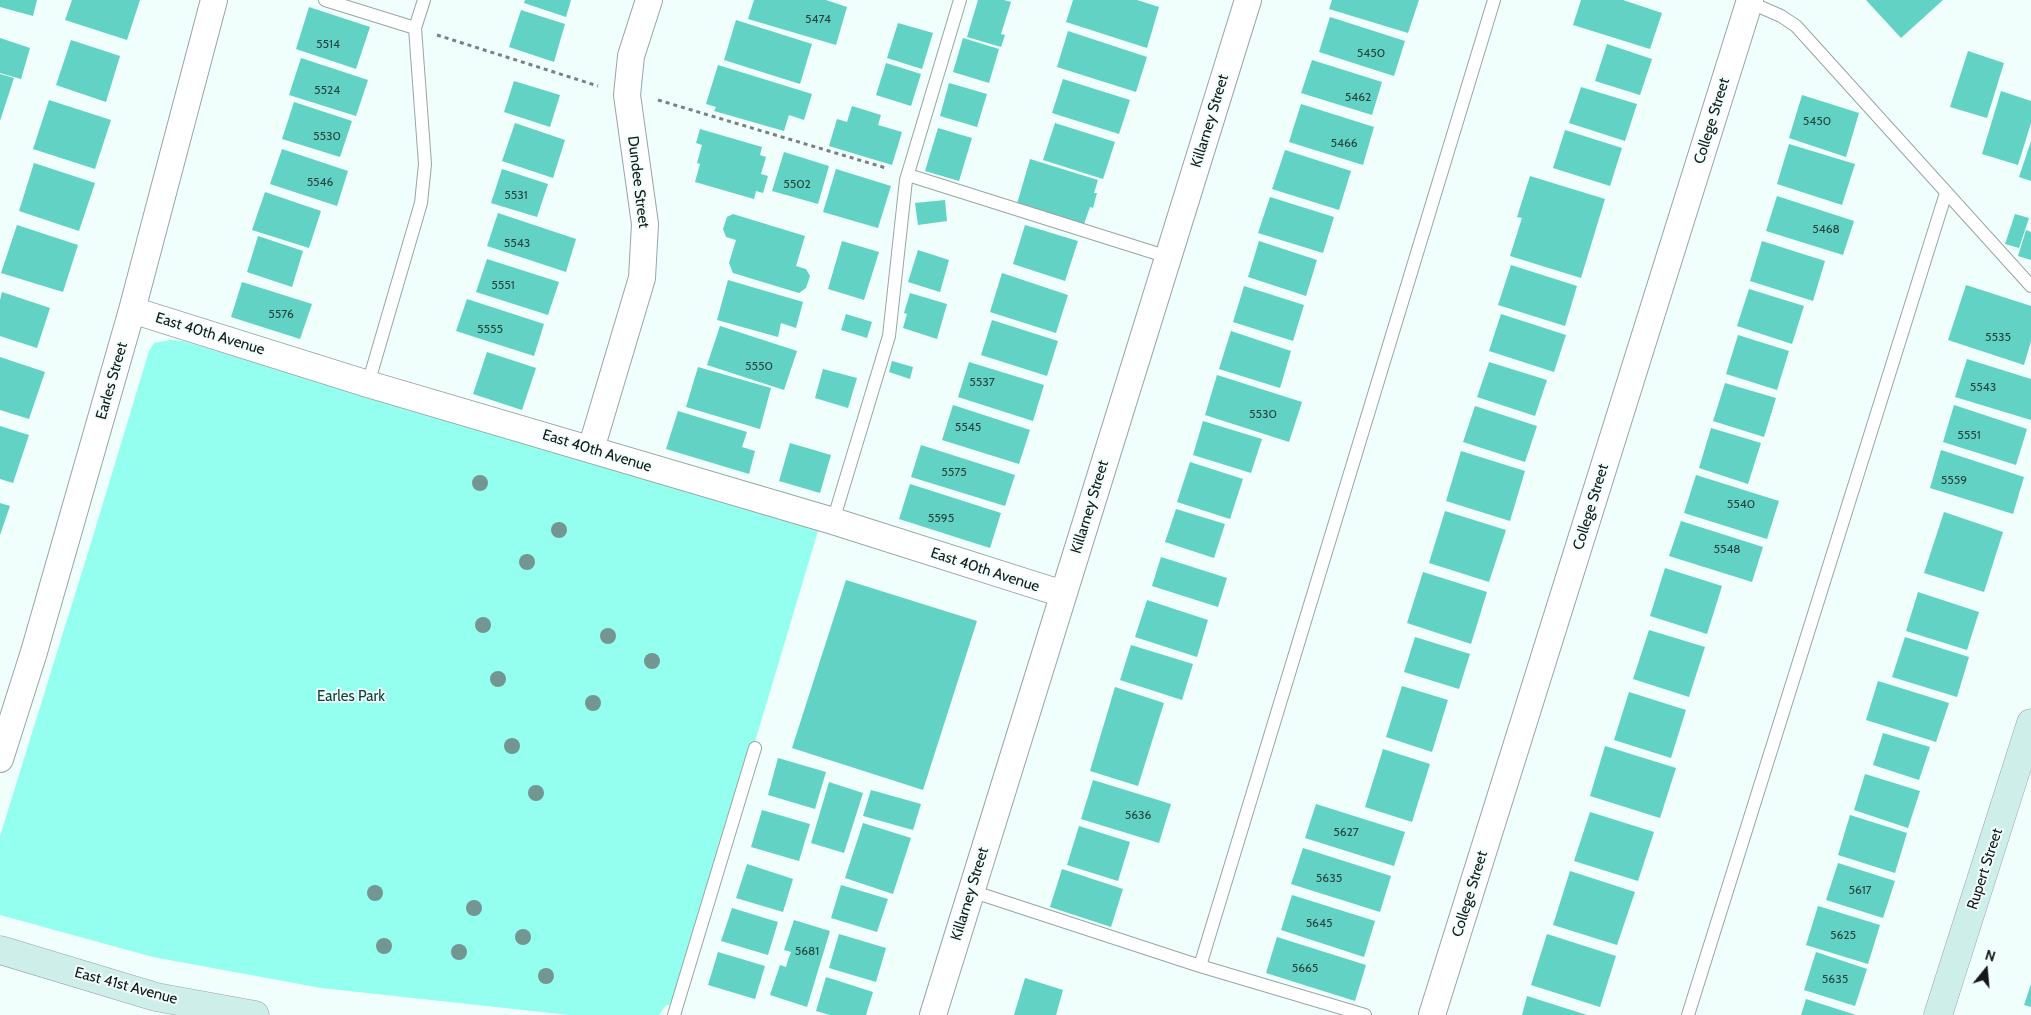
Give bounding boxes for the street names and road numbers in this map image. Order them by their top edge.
street label: Killarney Street [1187,72,1233,170]
street label: College Street [1690,76,1734,166]
street label: Dundee Street [623,135,653,229]
street label: East 40th Avenue [153,309,267,359]
street label: Earles Street [92,340,132,422]
street label: East 40th Avenue [540,426,654,476]
street label: Killarney Street [1067,458,1113,556]
street label: College Street [1569,462,1613,552]
street label: East 40th Avenue [928,544,1042,596]
street label: Rupert Street [1963,826,2007,912]
street label: Killarney Street [947,845,993,943]
street label: College Street [1448,849,1492,939]
street label: East 41st Avenue [73,964,179,1008]

